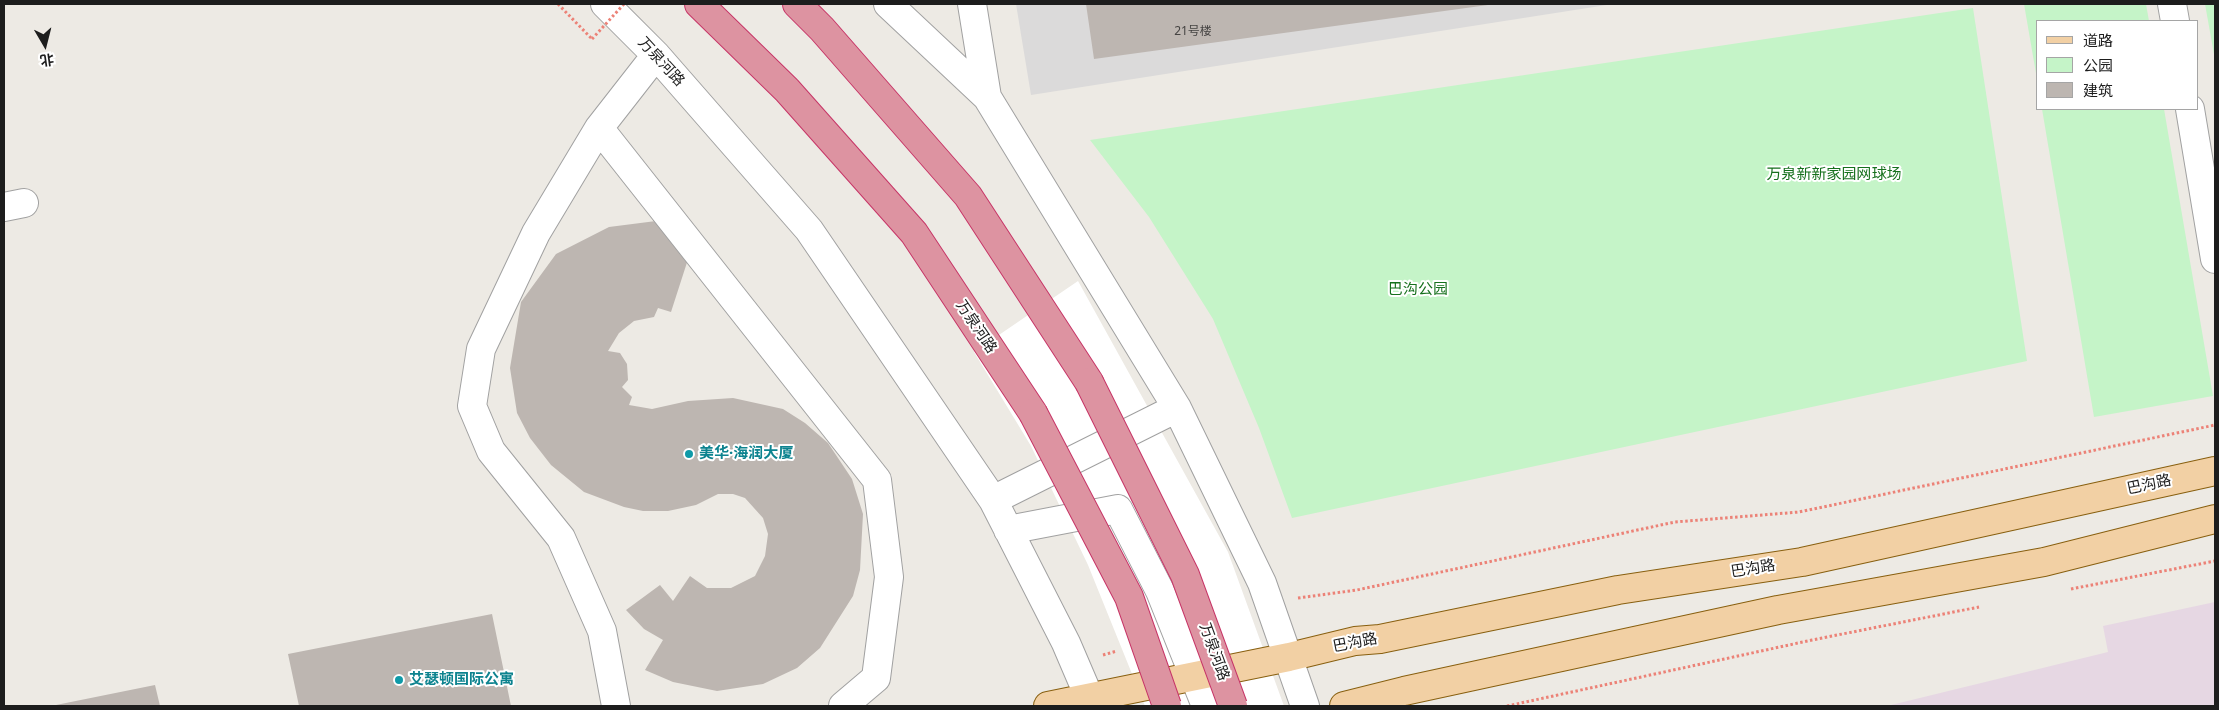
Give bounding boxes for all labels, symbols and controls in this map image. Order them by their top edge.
north arrow [20,20,70,70]
legend [2036,20,2199,110]
house number: 21号楼 [1174,25,1212,39]
text: 道路 [2083,30,2113,50]
street label: 万泉河路 [634,34,688,90]
text: 北 [39,50,55,71]
text: 公园 [2083,55,2113,75]
text: 建筑 [2083,80,2113,100]
park label: 万泉新新家园网球场 [1767,166,1901,184]
park label: 巴沟公园 [1388,281,1448,299]
street label: 万泉河路 [952,297,1000,357]
place label: 美华·海润大厦 [699,445,793,463]
marker: 美华·海润大厦 [683,448,695,460]
street label: 巴沟路 [2125,472,2173,498]
street label: 巴沟路 [1729,557,1777,581]
street label: 万泉河路 [1195,621,1233,683]
street label: 巴沟路 [1331,630,1379,656]
place label: 艾瑟顿国际公寓 [409,671,514,689]
marker: 艾瑟顿国际公寓 [393,674,405,686]

